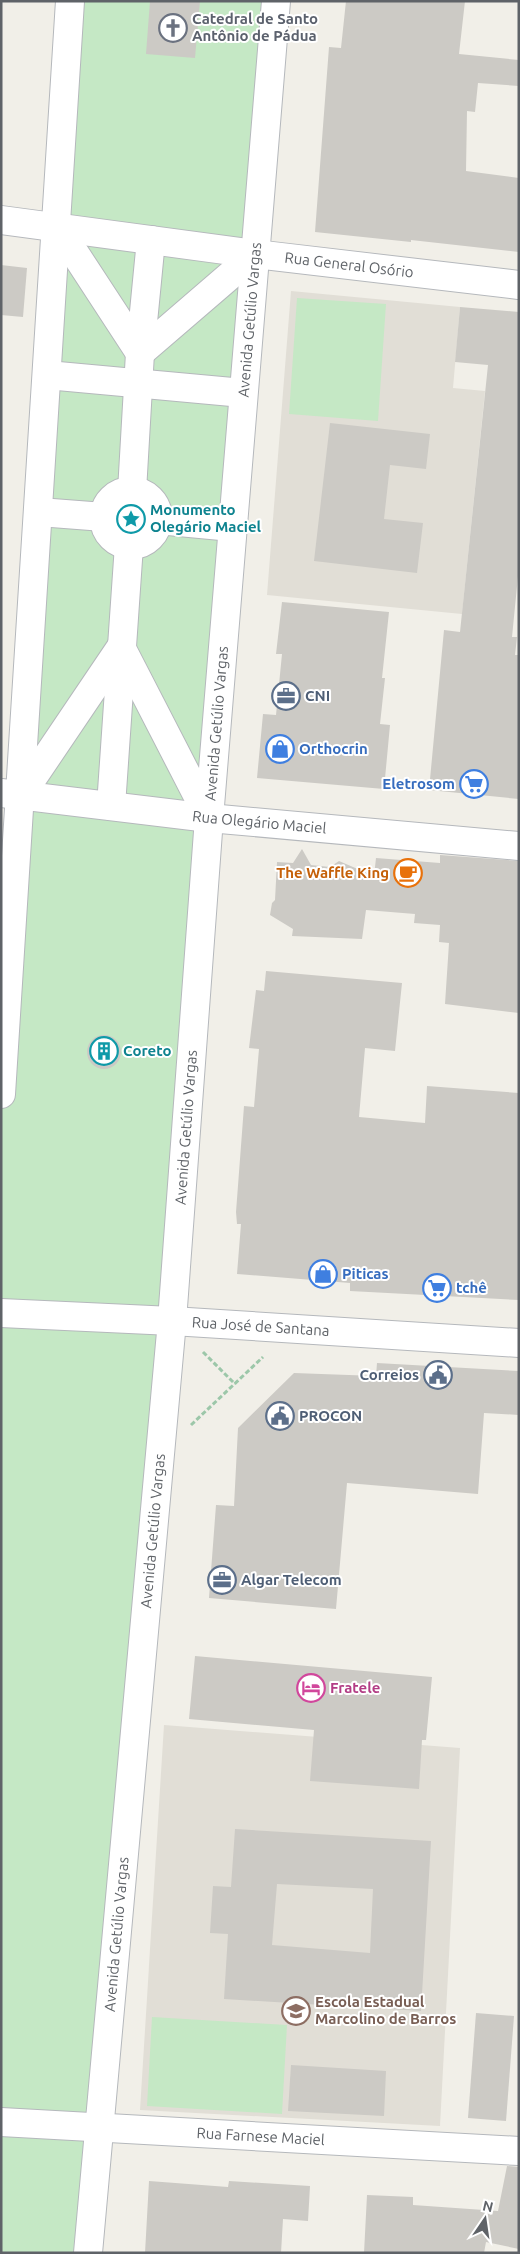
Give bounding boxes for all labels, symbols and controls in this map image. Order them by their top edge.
place label: Catedral de Santo Antônio de Pádua [192,10,318,44]
church icon: Catedral de Santo Antônio de Pádua [158,13,188,43]
street label: Avenida Getúlio Vargas [235,242,264,398]
street label: Rua General Osório [284,249,415,281]
place label: Monumento Olegário Maciel [150,501,262,535]
place icon: Monumento Olegário Maciel [116,504,146,534]
street label: Avenida Getúlio Vargas [201,645,231,802]
office icon: CNI [271,681,301,711]
place label: CNI [305,687,330,704]
shop icon: Orthocrin [265,734,295,764]
place label: Orthocrin [299,740,368,757]
supermarket icon: Eletrosom [459,769,489,799]
place label: Eletrosom [382,775,455,792]
street label: Rua Olegário Maciel [191,807,327,837]
cafe icon: The Waffle King [393,858,423,888]
place label: The Waffle King [276,864,389,881]
building icon: Coreto [89,1036,119,1066]
place label: Coreto [123,1042,171,1059]
street label: Avenida Getúlio Vargas [172,1049,200,1205]
shop icon: Piticas [308,1259,338,1289]
place label: Piticas [342,1265,389,1282]
supermarket icon: tchê [422,1273,452,1303]
place label: tchê [456,1279,487,1296]
street label: Rua José de Santana [191,1313,330,1339]
public building icon: Correios [423,1360,453,1390]
place label: Correios [359,1366,419,1383]
public building icon: PROCON [265,1401,295,1431]
place label: PROCON [299,1407,362,1424]
street label: Avenida Getúlio Vargas [137,1453,168,1609]
office icon: Algar Telecom [207,1565,237,1595]
place label: Algar Telecom [241,1571,342,1588]
hotel icon: Fratele [296,1673,326,1703]
place label: Fratele [330,1679,380,1696]
street label: Avenida Getúlio Vargas [101,1856,132,2012]
place label: Escola Estadual Marcolino de Barros [315,1993,456,2027]
school or university icon: Escola Estadual Marcolino de Barros [281,1996,311,2026]
street label: Rua Farnese Maciel [196,2124,325,2148]
north arrow [460,2194,510,2244]
text: N [481,2197,495,2215]

